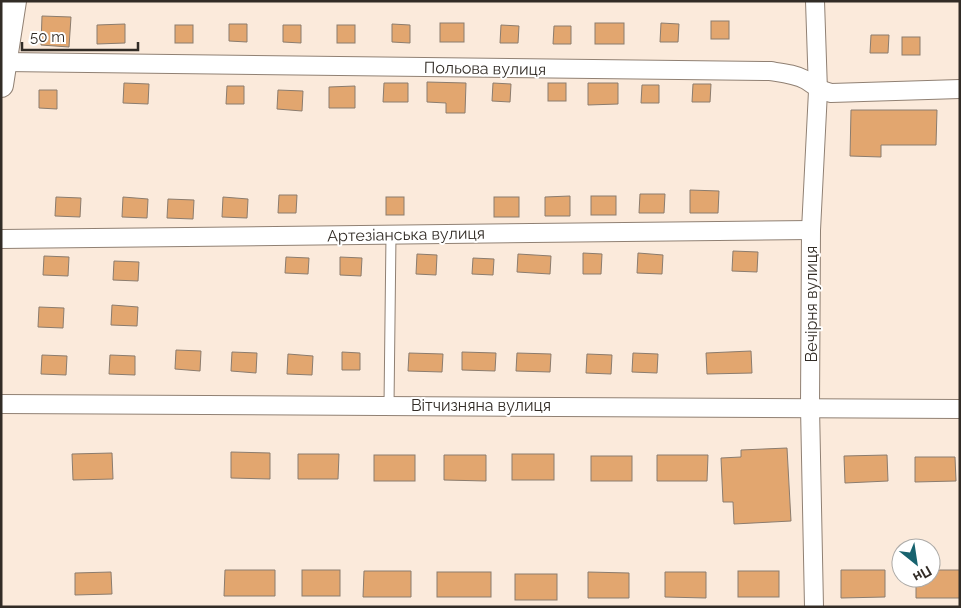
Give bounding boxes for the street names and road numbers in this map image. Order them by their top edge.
street label: Польова вулиця [424,58,546,79]
street label: Артезіанська вулиця [327,224,485,245]
street label: Вечірня вулиця [802,246,821,362]
street label: Вітчизняна вулиця [411,396,551,415]

